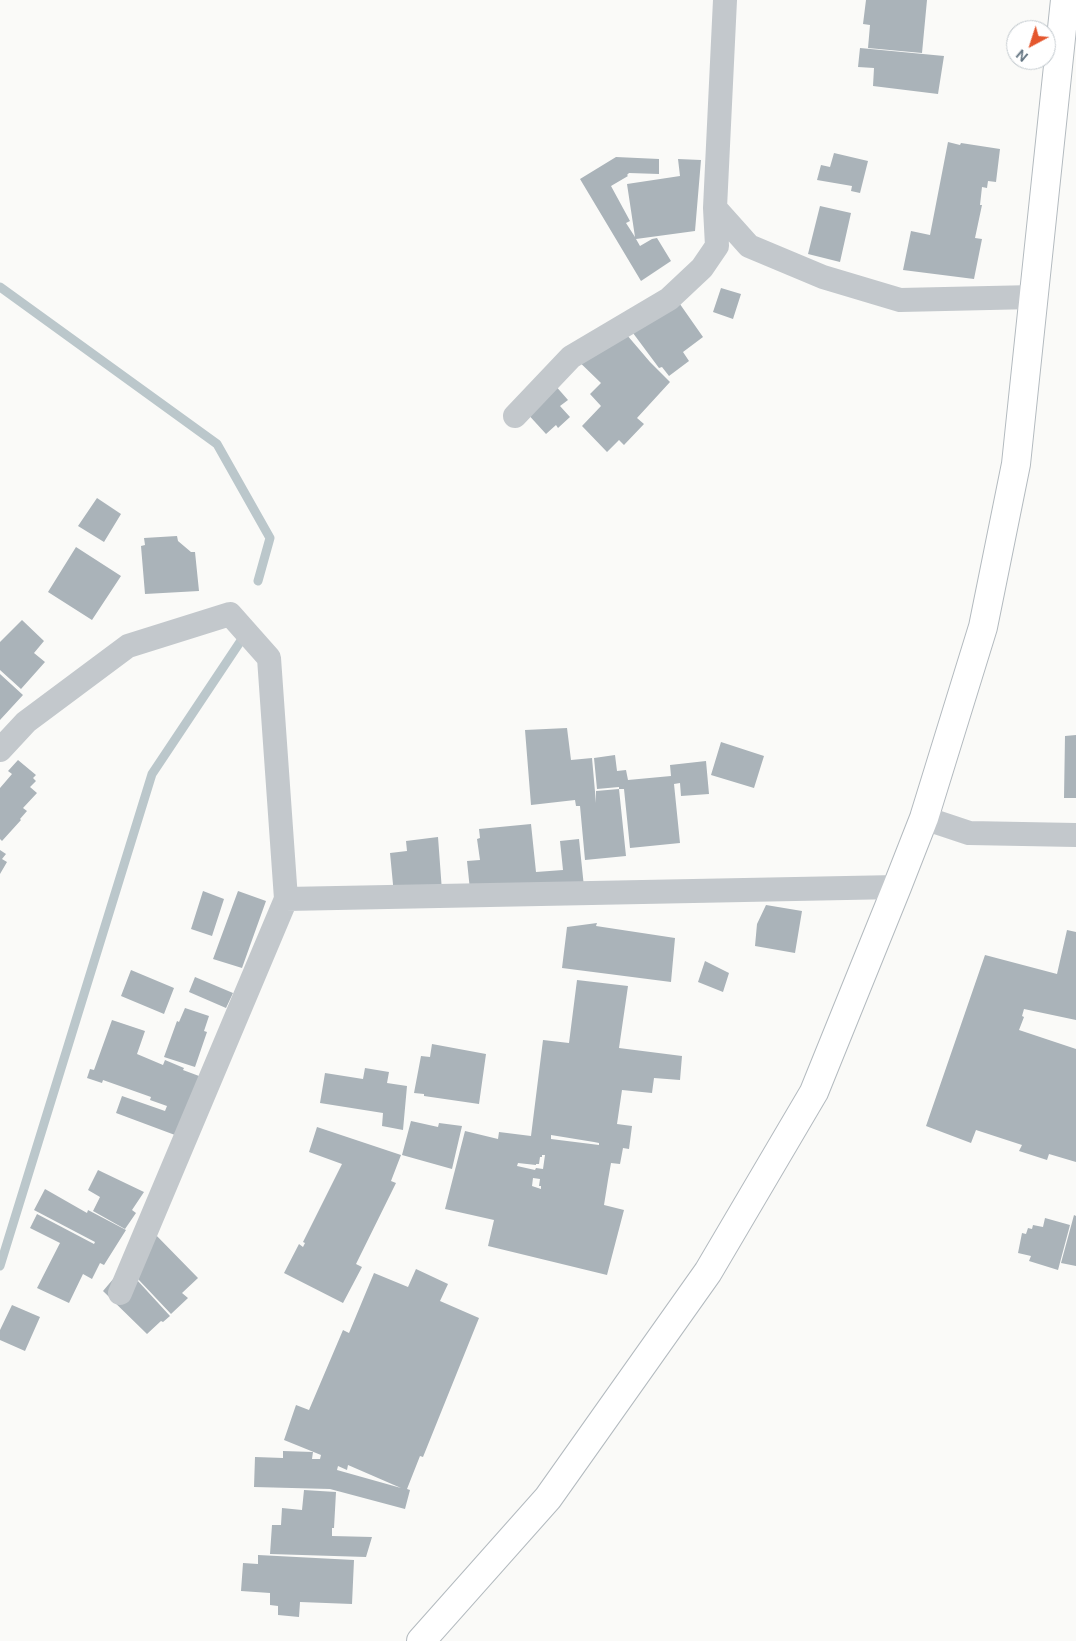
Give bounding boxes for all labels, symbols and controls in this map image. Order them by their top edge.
north arrow [1006,20,1056,70]
text: N [1012,46,1032,66]

